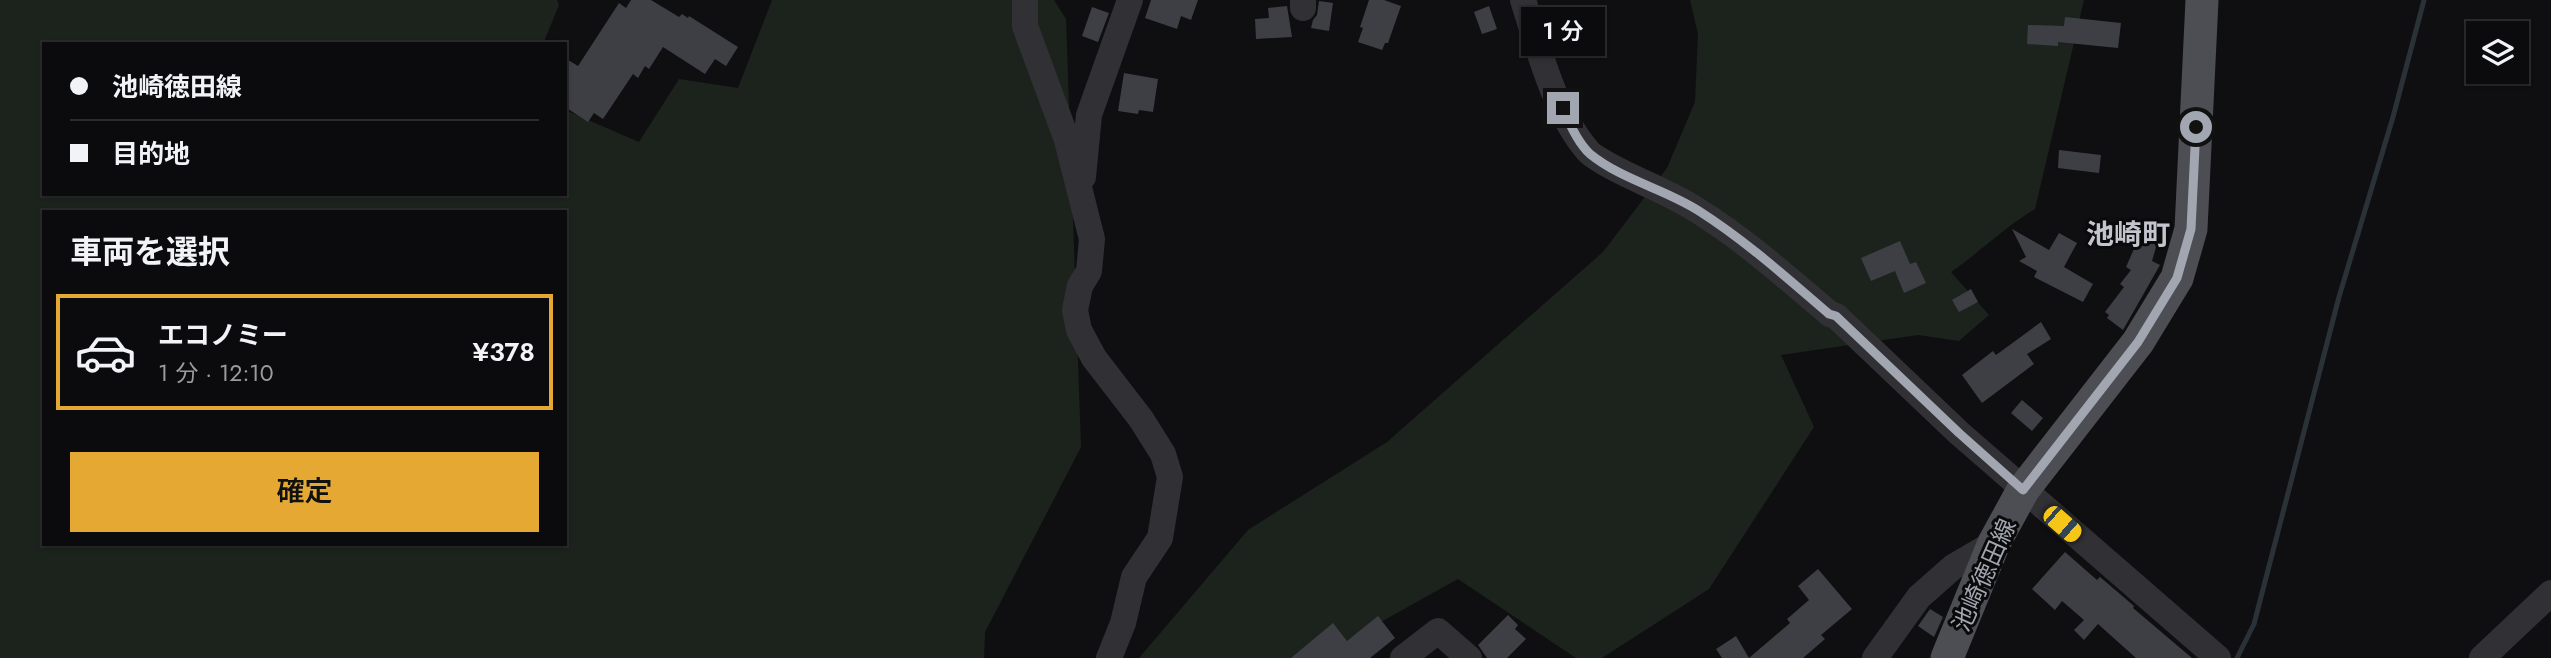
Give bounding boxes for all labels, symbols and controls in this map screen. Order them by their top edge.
callout: 1 分 [1521,7,1605,56]
text: 1 分 [1542,14,1584,48]
map controls [2466,21,2529,84]
button: layers [2466,21,2529,84]
text: 池崎徳田線 [112,68,242,106]
route end [1547,92,1579,124]
route start [2180,111,2212,143]
text: 目的地 [112,135,190,173]
district label: 池崎町 [2086,214,2170,255]
text: 車両を選択 [70,229,230,275]
text: エコノミー [158,316,288,354]
icon: car [74,321,137,384]
text: ¥378 [472,333,535,371]
text: 1 分 · 12:10 [158,356,273,390]
button: 確定 [70,452,539,532]
car [2040,502,2085,546]
street label: 池崎徳田線 [1944,513,2024,637]

